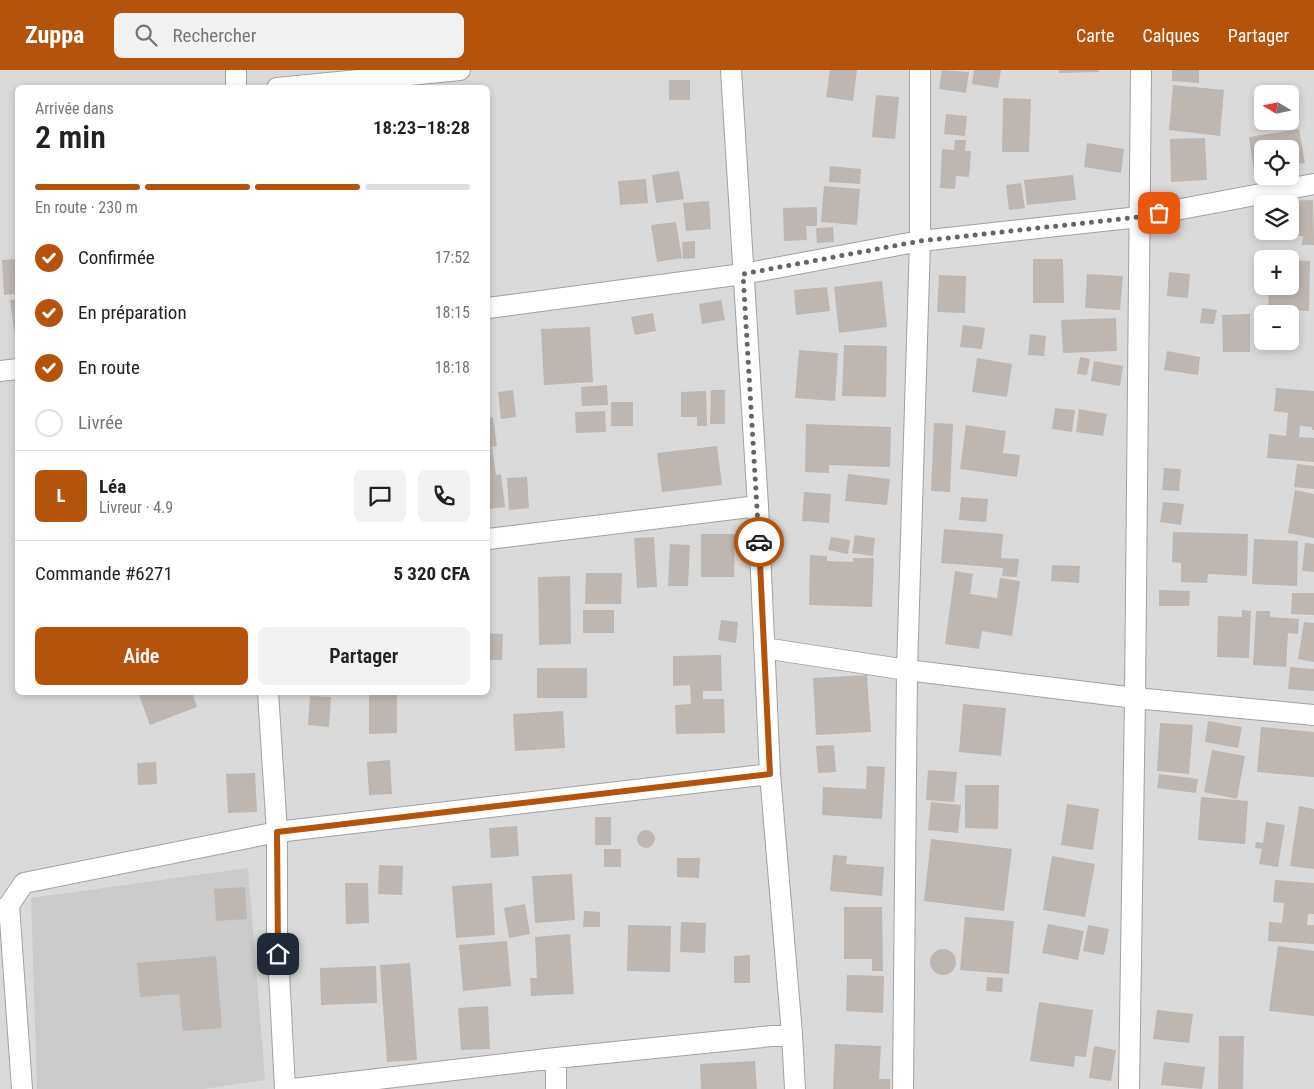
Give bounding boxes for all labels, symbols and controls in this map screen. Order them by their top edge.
search box [114,13,464,58]
text: Zuppa [25,21,84,49]
icon: search [132,21,160,49]
text: Rechercher [172,24,257,47]
text: Carte [1076,25,1115,46]
text: Calques [1143,25,1200,46]
text: Partager [1228,25,1289,46]
north arrow [1254,85,1299,130]
map controls [1254,85,1299,350]
text: Arrivée dans [35,99,114,118]
text: 18:23–18:28 [373,116,470,139]
text: 2 min [35,118,106,156]
button: locate [1254,140,1299,185]
pin [1138,192,1180,234]
button: layers [1254,195,1299,240]
text: En route · 230 m [35,198,138,217]
icon: bag [1145,199,1173,227]
icon: check [35,244,63,272]
text: Confirmée [78,246,155,269]
text: 17:52 [435,248,470,267]
button: + [1254,250,1299,295]
icon: check [35,299,63,327]
text: En préparation [78,301,187,324]
text: 18:15 [435,303,470,322]
button: − [1254,305,1299,350]
icon: check [35,354,63,382]
text: En route [78,356,140,379]
text: 18:18 [435,358,470,377]
text: Livrée [78,411,123,434]
button: chat [354,470,406,522]
button: phone [418,470,470,522]
text: Léa [99,475,126,498]
text: L [56,484,66,507]
text: Livreur · 4.9 [99,498,173,517]
courier [734,517,784,567]
icon: car [745,528,773,556]
text: Commande #6271 [35,562,173,585]
text: 5 320 CFA [393,562,470,585]
button: Aide [35,627,248,685]
button: Partager [258,627,470,685]
pin [257,933,299,975]
icon: home [264,940,292,968]

